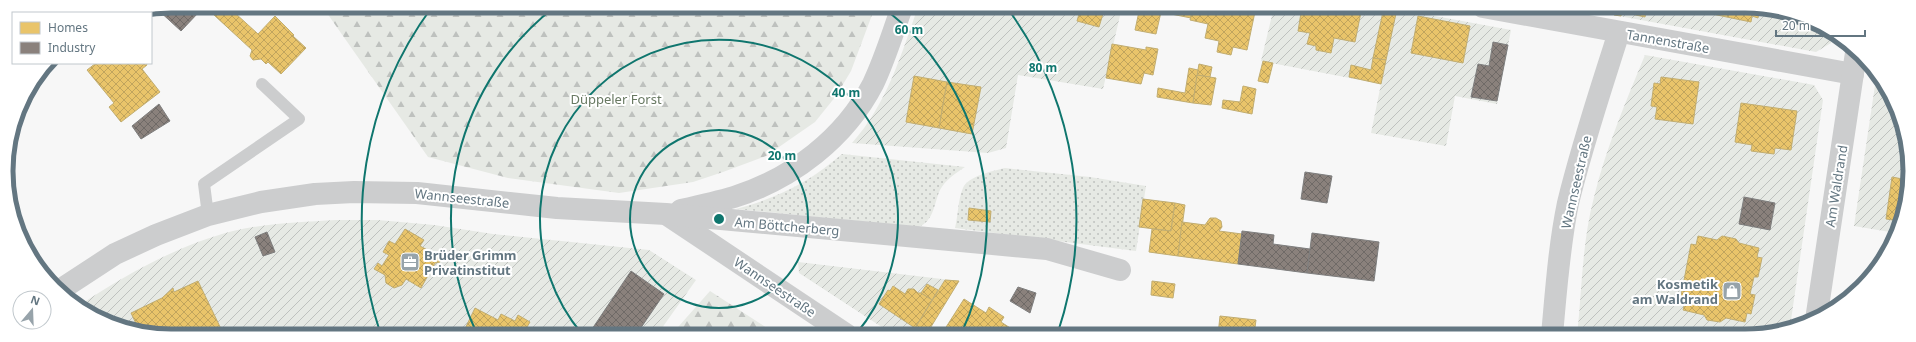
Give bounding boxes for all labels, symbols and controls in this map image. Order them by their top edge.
legend [12,12,152,64]
scale bar [1776,12,1865,38]
text: 20 m [1782,17,1810,34]
text: Homes [48,19,88,36]
text: 60 m [895,21,923,38]
street label: Tannenstraße [1625,25,1711,57]
text: Industry [48,39,96,56]
text: 80 m [1029,59,1057,76]
text: 40 m [832,84,860,101]
park label: Düppeler Forst [570,90,662,108]
street label: Wannseestraße [1557,134,1595,230]
street label: Am Waldrand [1821,144,1851,228]
text: 20 m [768,147,796,164]
street label: Wannseestraße [414,184,510,212]
centre of rings [712,212,726,226]
street label: Am Böttcherberg [734,212,840,240]
place label: Brüder Grimm Privatinstitut [424,246,517,279]
office icon: Brüder Grimm Privatinstitut [399,251,421,273]
street label: Wannseestraße [731,253,819,321]
place label: Kosmetik am Waldrand [1632,275,1719,308]
shop icon: Kosmetik am Waldrand [1721,280,1743,302]
north arrow [12,290,52,330]
text: N [29,292,42,309]

